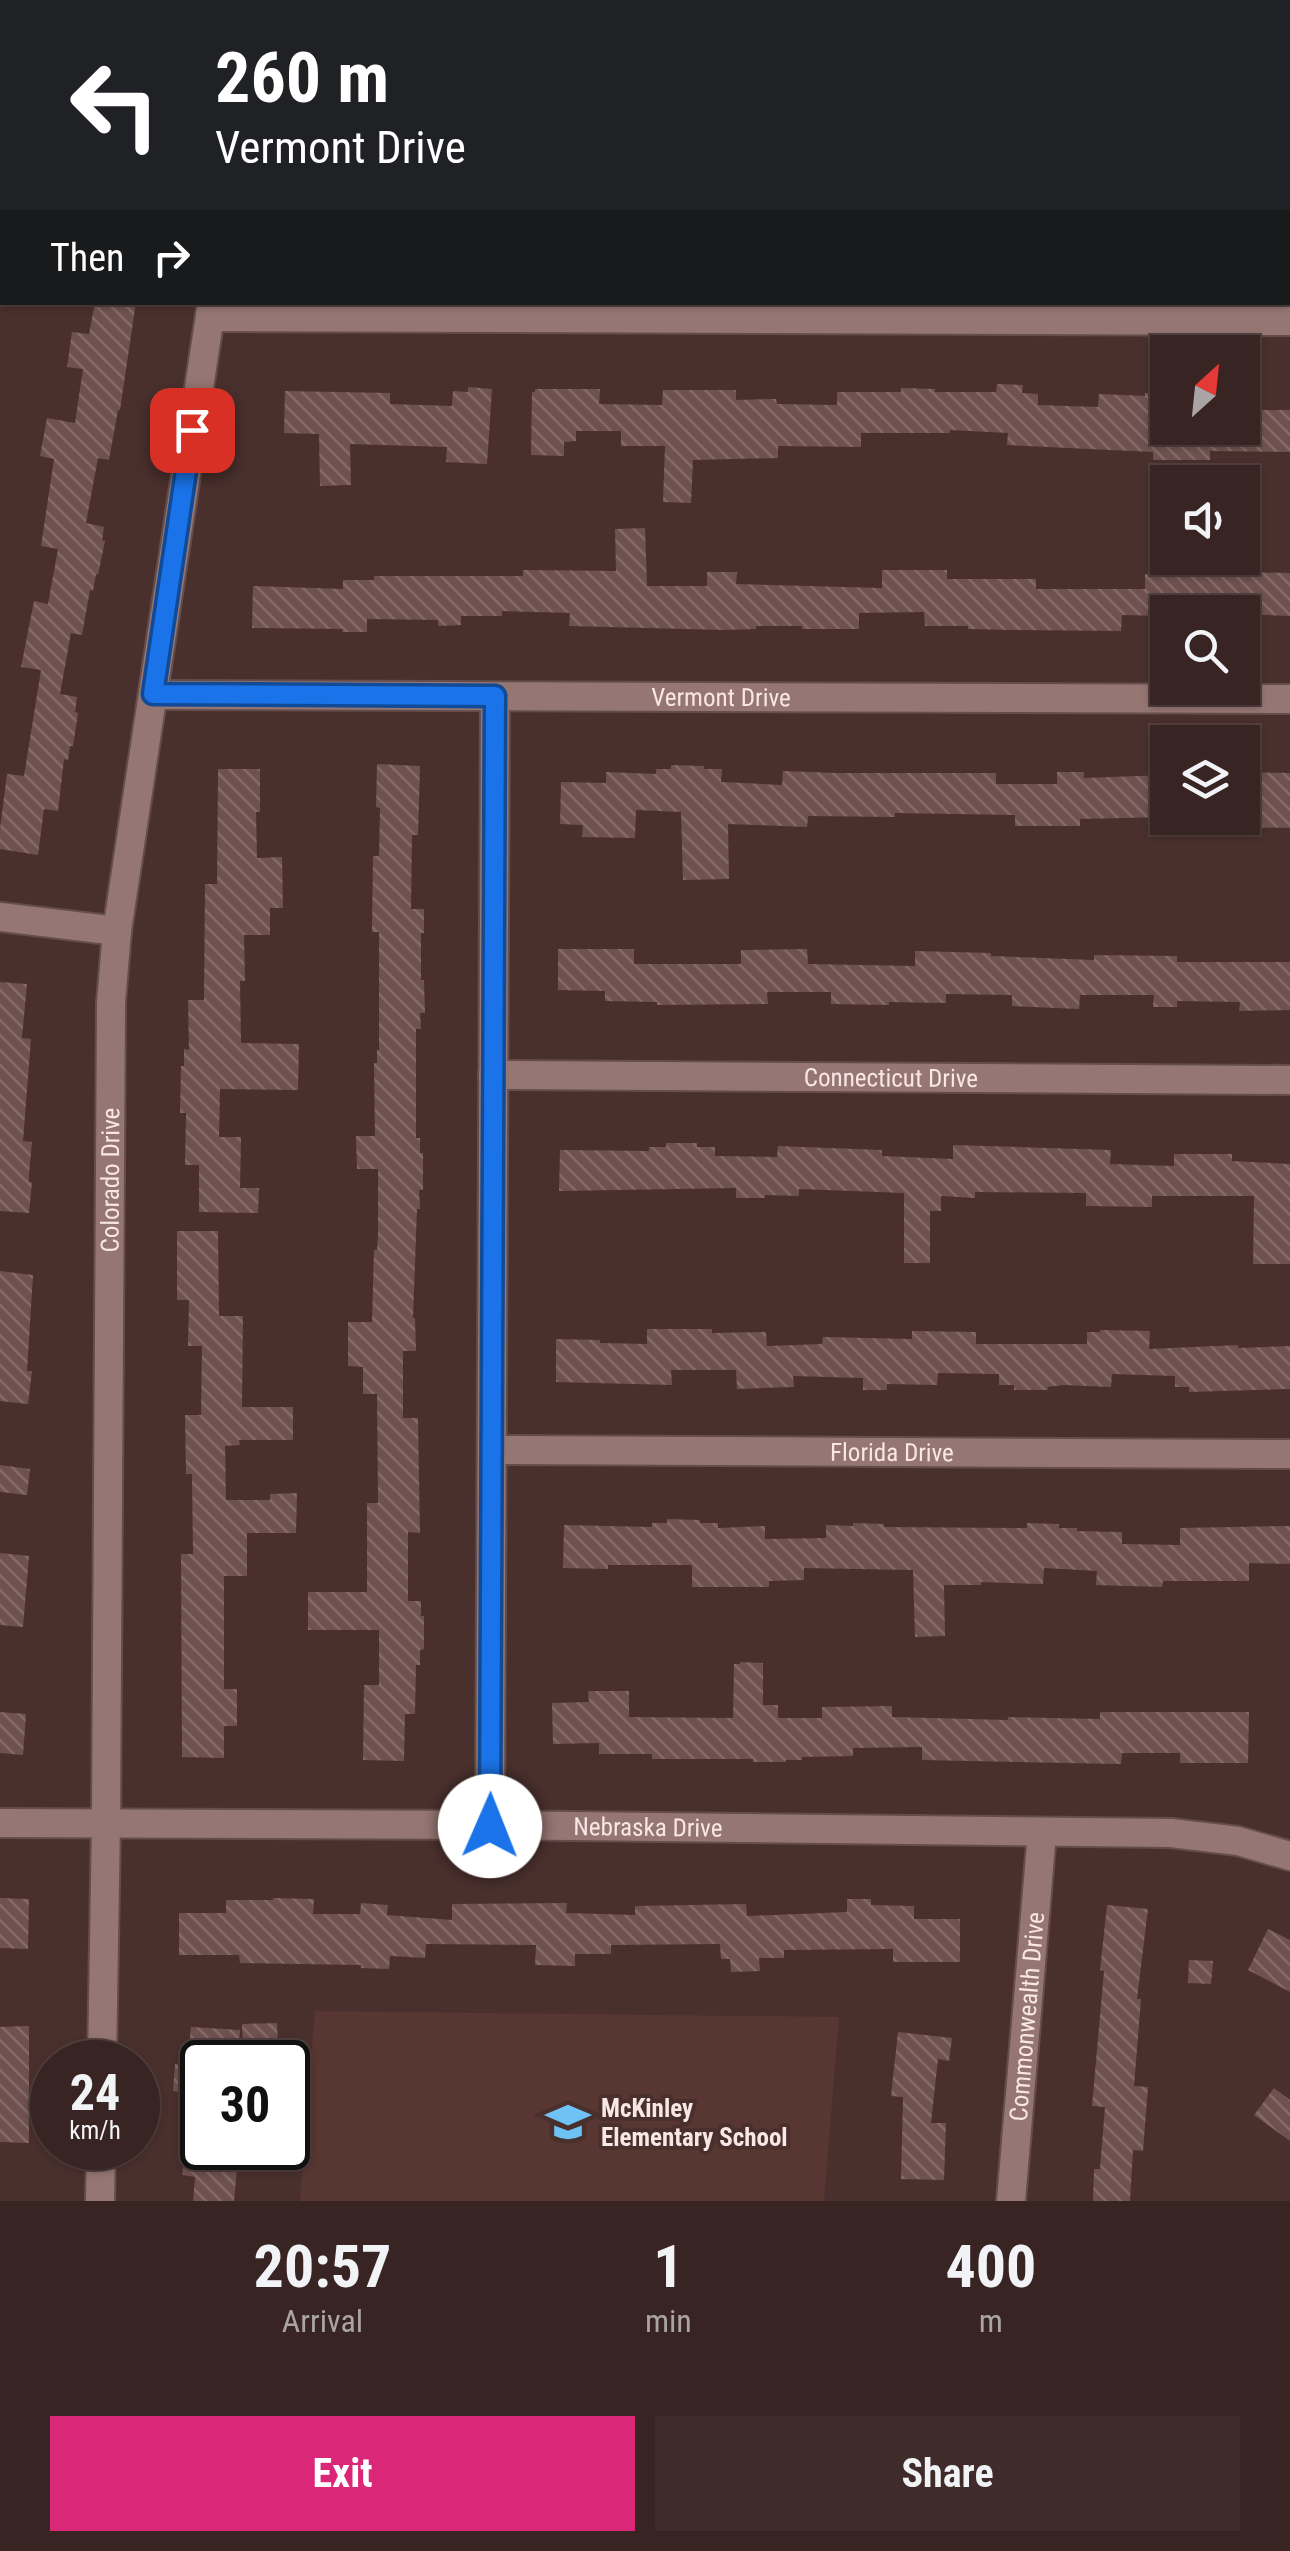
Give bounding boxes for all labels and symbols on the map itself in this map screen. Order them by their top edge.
north arrow [1150,335,1260,445]
pin [150,388,235,473]
street label: Vermont Drive [651,683,791,712]
street label: Connecticut Drive [804,1063,978,1093]
street label: Colorado Drive [95,1108,125,1253]
street label: Florida Drive [830,1438,954,1467]
position arrow [438,1774,542,1878]
street label: Nebraska Drive [573,1812,723,1843]
street label: Commonwealth Drive [1004,1911,1050,2123]
speed limit sign: 30 [180,2040,310,2170]
place label: McKinley Elementary School [601,2094,788,2152]
school or university icon: McKinley Elementary School [544,2098,592,2146]

